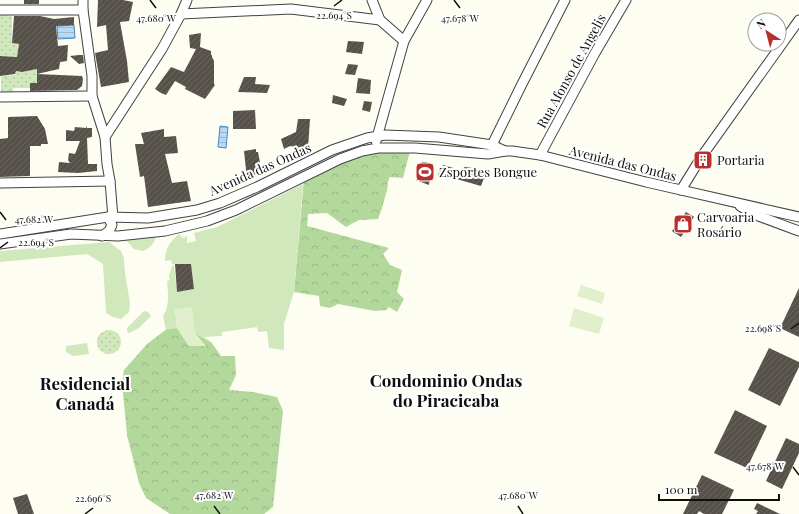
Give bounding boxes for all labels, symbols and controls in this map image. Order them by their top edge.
text: 22.694°S [316,8,352,22]
text: 47.680°W [136,11,177,25]
text: 47.678°W [441,11,480,25]
street label: Rua Afonso de Angelis [532,11,609,131]
north arrow [747,12,787,52]
text: N [753,15,768,32]
street label: Avenida das Ondas [205,138,314,199]
street label: Avenida das Ondas [567,141,679,184]
building icon: Portaria [692,149,714,171]
place label: Portaria [717,151,765,168]
sports icon: Zsportes Bongue [414,161,436,183]
place label: Zsportes Bongue [439,163,537,180]
place label: Carvoaria Rosário [697,208,755,240]
text: 47.682°W [15,212,54,226]
shop icon: Carvoaria Rosário [672,213,694,235]
text: 22.694°S [18,235,54,249]
text: 22.698°S [745,321,781,335]
district label: Condominio Ondas do Piracicaba [370,369,522,411]
district label: Residencial Canadá [40,372,130,414]
text: 47.678°W [746,459,785,473]
scale bar [659,476,779,502]
text: 100 m [665,481,698,497]
text: 47.682°W [195,488,234,502]
text: 47.680°W [498,488,539,502]
text: 22.696°S [75,491,111,505]

